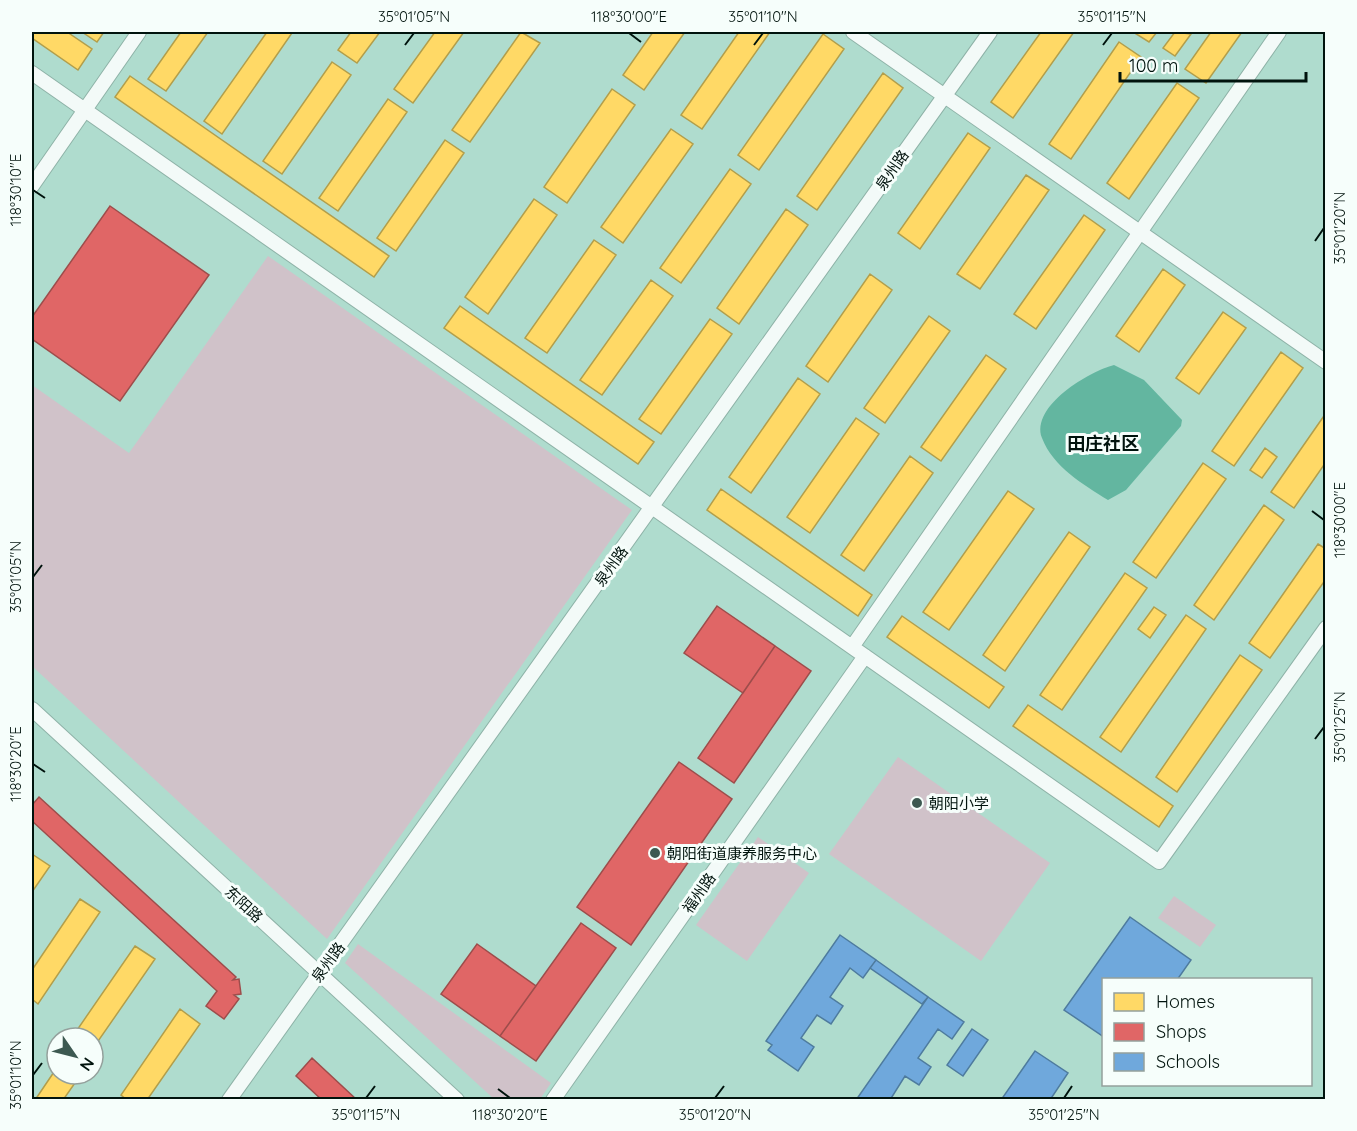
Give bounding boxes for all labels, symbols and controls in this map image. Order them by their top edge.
text: 35°01'05"N [378,7,450,26]
text: 118°30'00"E [591,7,667,26]
text: 35°01'10"N [728,7,798,26]
text: 35°01'15"N [1078,7,1146,26]
scale bar [1120,45,1306,83]
text: 100 m [1129,54,1178,77]
street label: 泉州路 [871,146,913,194]
text: 118°30'10"E [6,154,25,226]
text: 35°01'20"N [1330,192,1349,264]
district label: 田庄社区 [1067,432,1139,455]
text: 118°30'00"E [1330,482,1349,558]
text: 35°01'05"N [6,541,25,613]
street label: 泉州路 [590,542,632,590]
text: 35°01'25"N [1330,691,1349,763]
text: 118°30'20"E [6,726,25,802]
place label: 朝阳小学 [929,794,989,813]
marker: 朝阳小学 [910,796,924,810]
place label: 朝阳街道康养服务中心 [667,844,817,863]
marker: 朝阳街道康养服务中心 [648,846,662,860]
street label: 福州路 [678,869,720,917]
street label: 东阳路 [221,882,267,926]
street label: 泉州路 [307,938,349,986]
legend [1102,978,1312,1086]
text: Homes [1156,990,1215,1013]
text: Shops [1156,1020,1207,1043]
north arrow [45,1026,105,1086]
text: 35°01'10"N [6,1040,25,1110]
text: Schools [1156,1050,1220,1073]
text: N [76,1054,99,1075]
text: 35°01'15"N [332,1105,400,1124]
text: 118°30'20"E [472,1105,548,1124]
text: 35°01'20"N [679,1105,751,1124]
text: 35°01'25"N [1028,1105,1100,1124]

